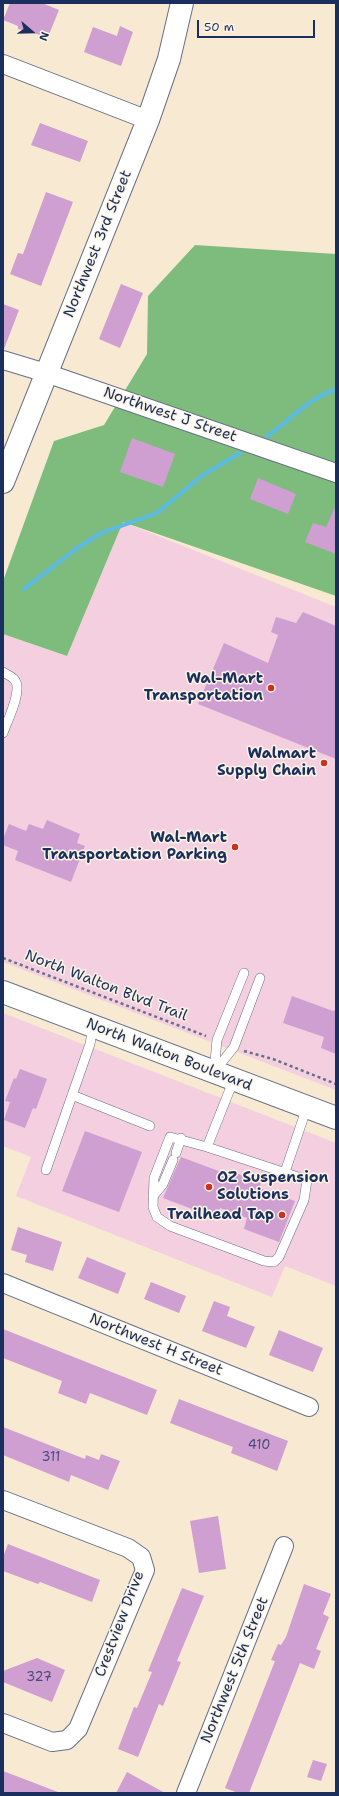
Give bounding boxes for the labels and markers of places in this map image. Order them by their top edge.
place label: Wal-Mart Transportation [144,670,263,705]
marker: Wal-Mart Transportation [266,683,276,693]
place label: Walmart Supply Chain [217,745,316,780]
marker: Walmart Supply Chain [319,758,329,768]
place label: Wal-Mart Transportation Parking [42,829,227,864]
marker: Wal-Mart Transportation Parking [230,842,240,852]
place label: OZ Suspension Solutions [217,1169,328,1204]
marker: OZ Suspension Solutions [204,1182,214,1192]
place label: Trailhead Tap [167,1206,274,1224]
marker: Trailhead Tap [277,1210,287,1220]

